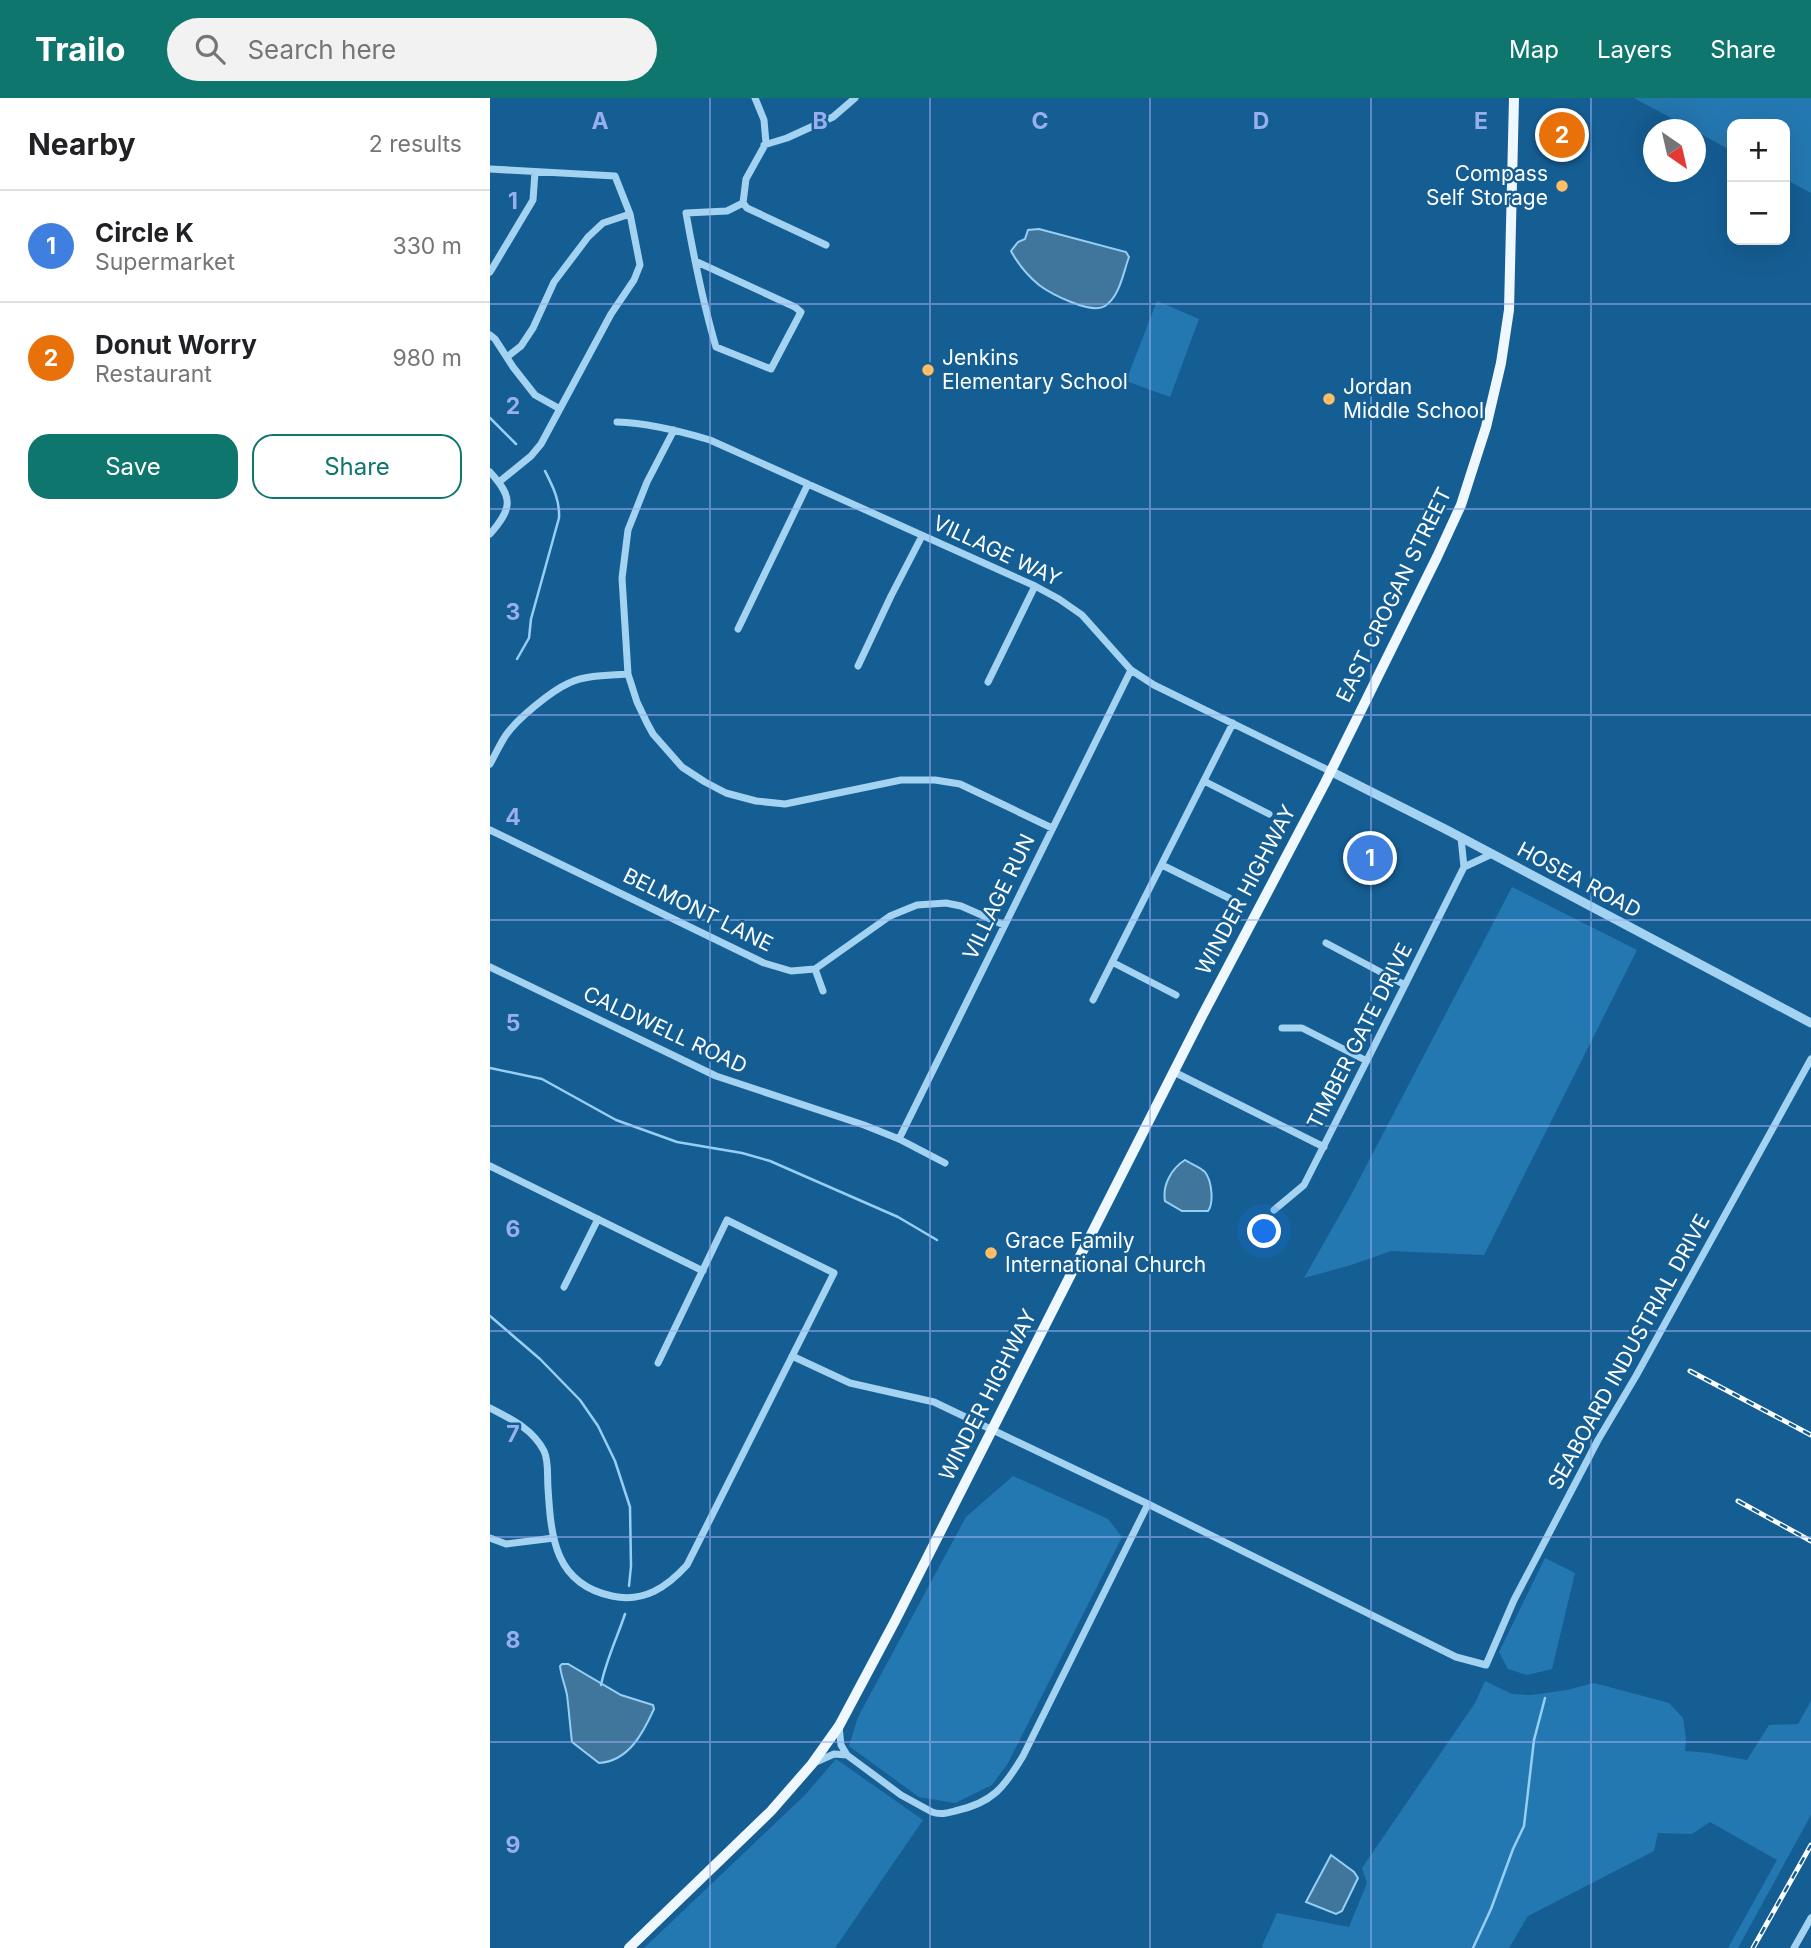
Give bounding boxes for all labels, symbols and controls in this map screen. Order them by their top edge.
search box [167,18,657,81]
text: Trailo [35,29,125,69]
icon: search [191,30,229,68]
text: Search here [247,34,396,65]
text: Map [1509,35,1559,64]
text: Layers [1597,35,1672,64]
text: Share [1710,35,1776,64]
text: A [591,107,609,135]
text: B [812,107,828,135]
text: C [1031,107,1049,135]
text: D [1253,107,1269,135]
text: E [1474,107,1488,135]
pin: 2 [1539,109,1585,161]
north arrow [1643,119,1706,182]
map controls [1727,119,1790,245]
button: + [1727,119,1790,182]
text: Nearby [28,126,136,162]
text: 2 results [369,130,462,158]
place label: Compass Self Storage [1426,161,1548,210]
marker: Compass Self Storage [1554,178,1570,194]
button: − [1727,182,1790,245]
text: 1 [508,187,518,215]
text: Circle K [95,217,194,248]
text: 1 [46,232,56,260]
text: 330 m [392,232,462,260]
text: Supermarket [95,248,235,276]
text: Donut Worry [95,329,257,360]
text: 2 [44,344,58,372]
text: 980 m [392,344,462,372]
place label: Jenkins Elementary School [942,345,1128,394]
text: Restaurant [95,360,212,388]
marker: Jenkins Elementary School [920,362,936,378]
place label: Jordan Middle School [1343,374,1484,423]
marker: Jordan Middle School [1321,391,1337,407]
text: 2 [506,392,520,420]
button: Save [28,434,238,499]
button: Share [252,434,462,499]
street label: EAST CROGAN STREET [1331,483,1456,706]
street label: VILLAGE WAY [929,510,1065,591]
text: 3 [506,598,520,626]
street label: WINDER HIGHWAY [1190,801,1301,979]
text: 4 [505,803,521,831]
street label: VILLAGE RUN [957,830,1040,964]
pin: 1 [1347,832,1393,884]
street label: HOSEA ROAD [1513,836,1645,923]
street label: BELMONT LANE [619,863,777,957]
street label: TIMBER GATE DRIVE [1302,939,1417,1133]
street label: CALDWELL ROAD [579,981,751,1078]
text: 5 [506,1009,520,1037]
street label: SEABOARD INDUSTRIAL DRIVE [1542,1210,1715,1494]
your location [1247,1214,1281,1248]
text: 6 [506,1215,520,1243]
place label: Grace Family International Church [1005,1228,1206,1277]
marker: Grace Family International Church [983,1245,999,1261]
street label: WINDER HIGHWAY [934,1305,1041,1484]
text: 7 [506,1420,520,1448]
text: 8 [506,1626,520,1654]
text: 9 [506,1831,520,1859]

